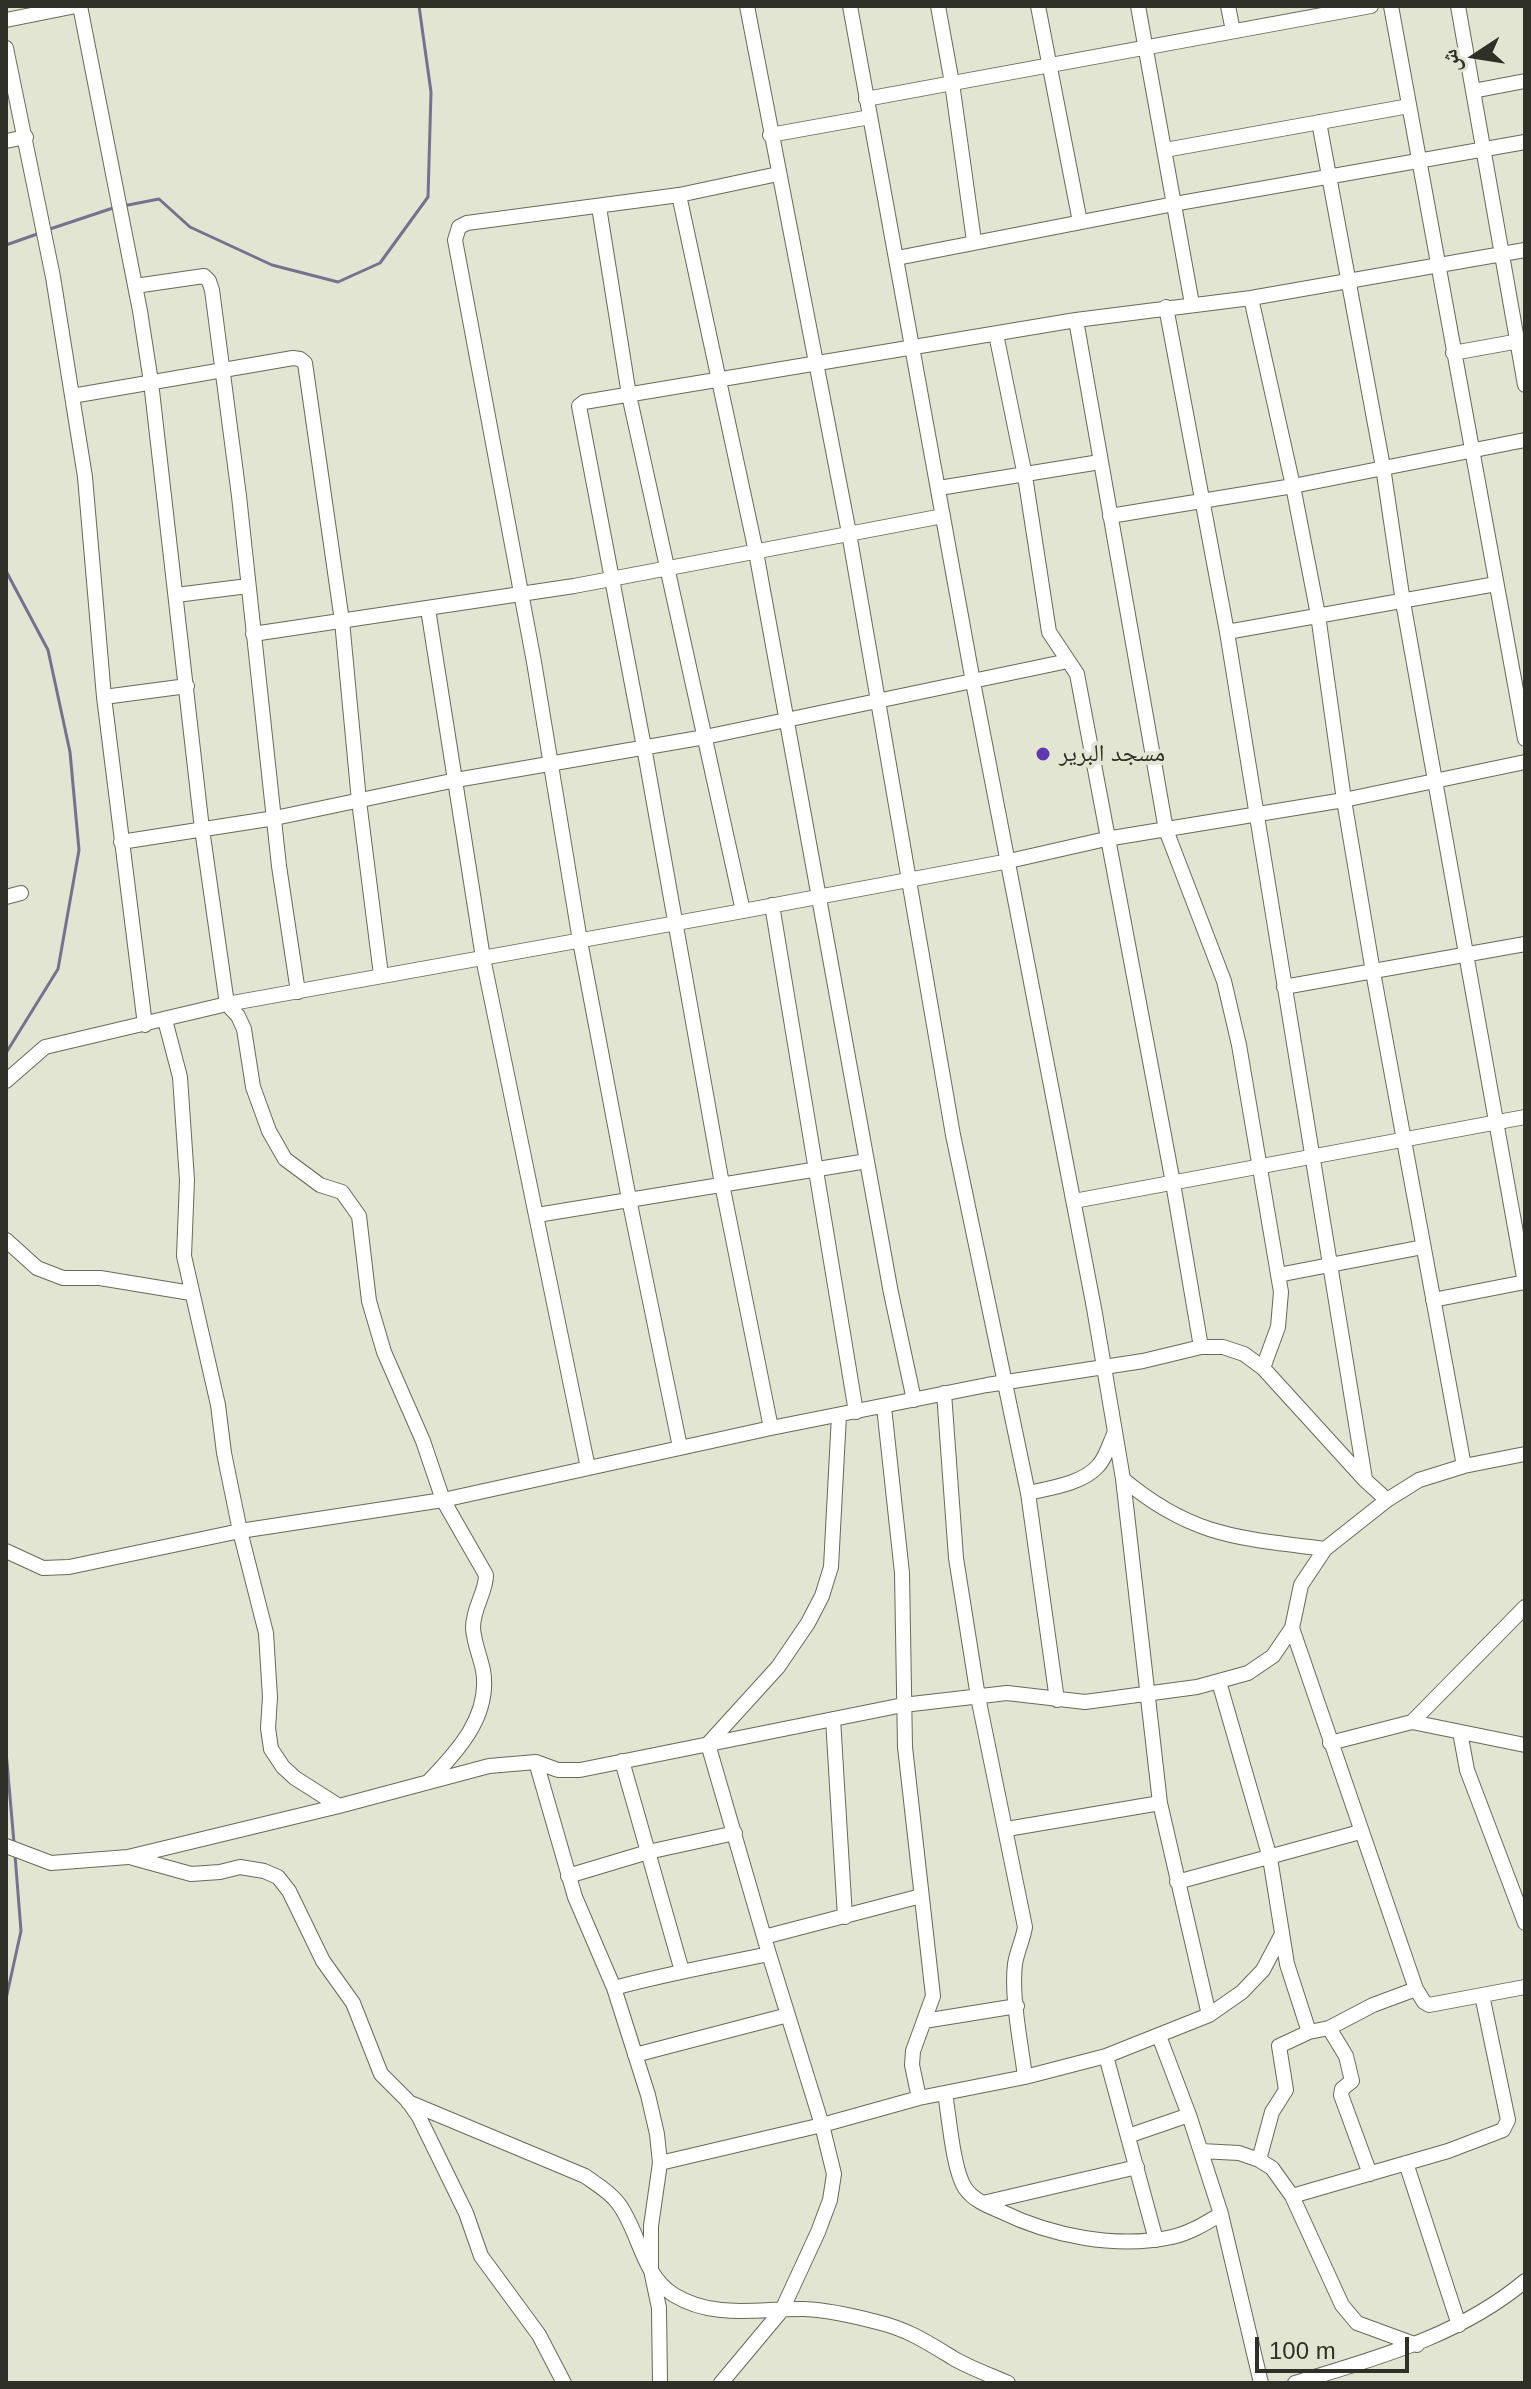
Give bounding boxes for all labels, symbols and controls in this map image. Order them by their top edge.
north arrow [1435,16,1515,96]
text: ش [1436,47,1466,75]
place label: مسجد البرير [1059,740,1165,768]
marker: مسجد البرير [1034,745,1052,763]
scale bar [1259,2321,1413,2371]
text: 100 m [1269,2337,1336,2364]

